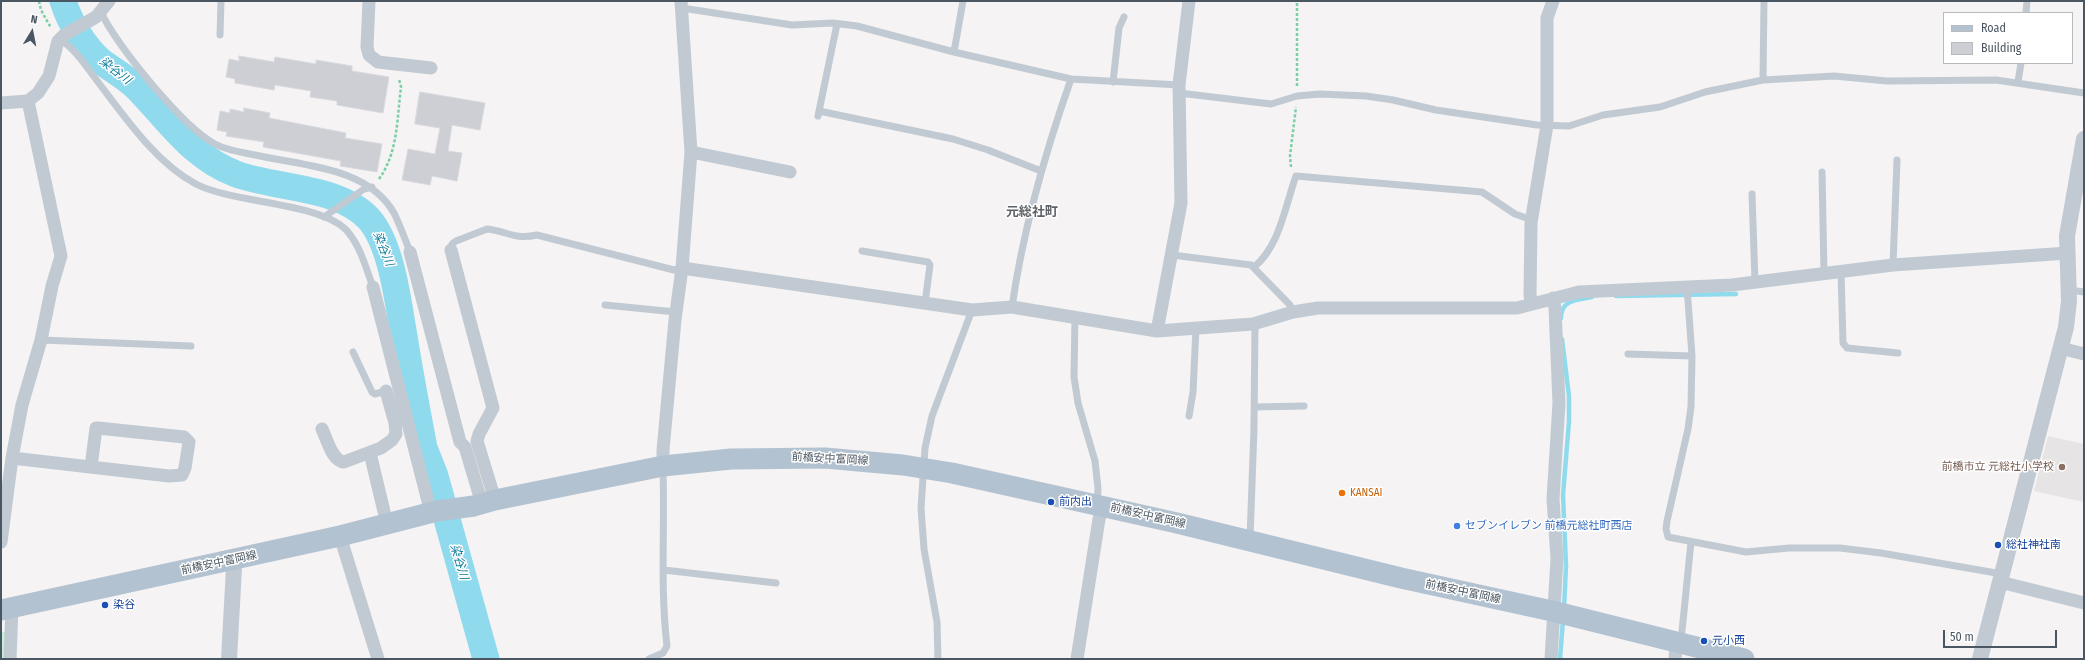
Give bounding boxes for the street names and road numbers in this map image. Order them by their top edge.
street label: 前橋安中富岡線 [791,450,869,468]
street label: 前橋安中富岡線 [1109,501,1187,531]
street label: 前橋安中富岡線 [180,549,258,577]
street label: 前橋安中富岡線 [1424,578,1502,606]

